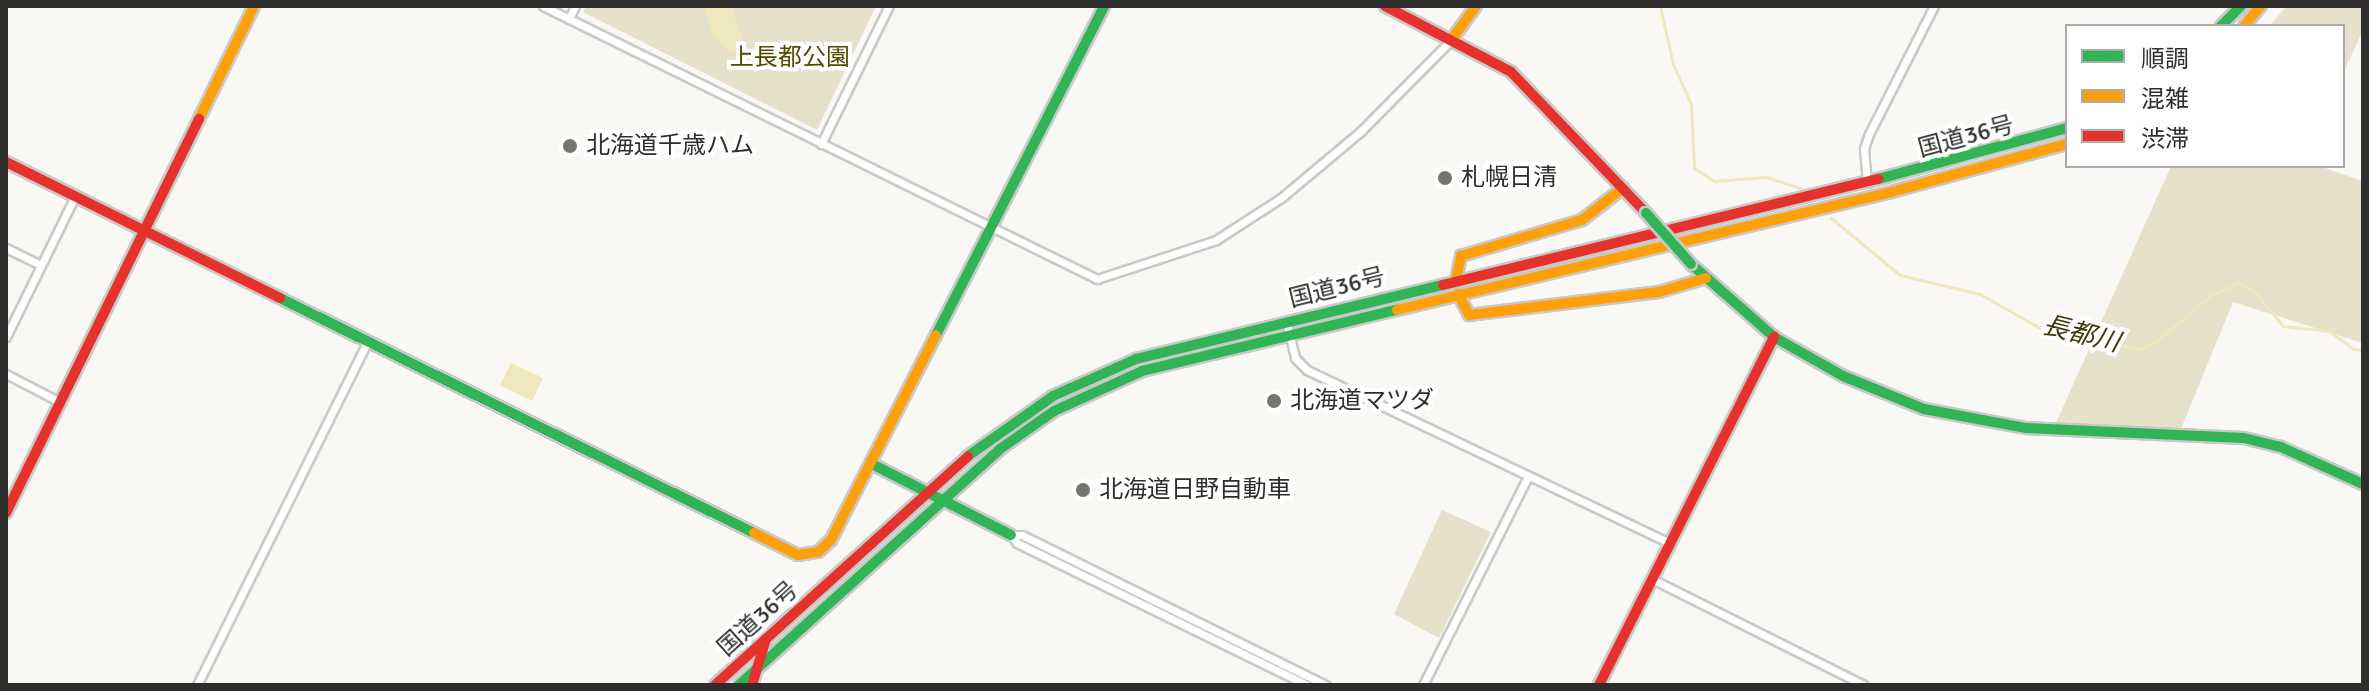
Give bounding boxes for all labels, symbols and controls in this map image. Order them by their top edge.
legend [2065,24,2345,168]
park label: 上長都公園 [730,44,850,72]
text: 順調 [2141,44,2189,74]
text: 混雑 [2141,84,2189,114]
street label: 国道36号 [1915,110,2017,164]
text: 渋滞 [2141,124,2189,154]
place label: 北海道千歳ハム [586,132,754,160]
marker: 北海道千歳ハム [561,137,579,155]
place label: 札幌日清 [1461,164,1557,192]
marker: 札幌日清 [1436,169,1454,187]
street label: 国道36号 [1286,262,1388,314]
water label: 長都川 [2039,310,2123,360]
place label: 北海道マツダ [1290,387,1434,415]
marker: 北海道マツダ [1265,392,1283,410]
place label: 北海道日野自動車 [1099,476,1291,504]
marker: 北海道日野自動車 [1074,481,1092,499]
street label: 国道36号 [712,576,804,662]

